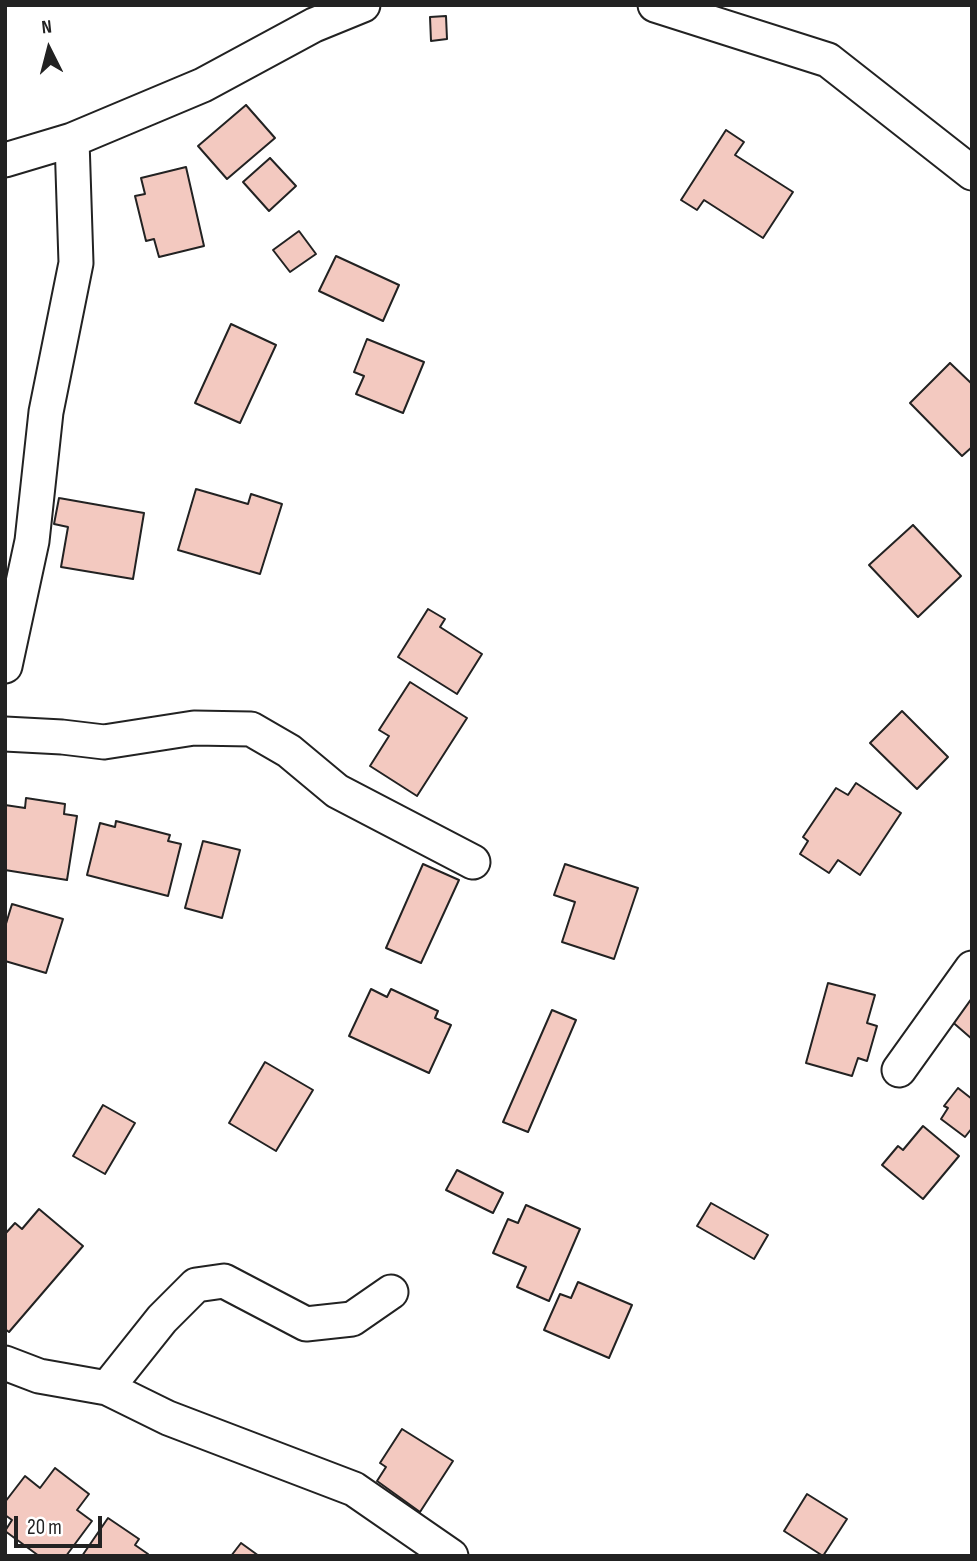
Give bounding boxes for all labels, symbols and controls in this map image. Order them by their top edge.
north arrow [14,14,84,84]
text: N [41,16,53,40]
scale bar [18,1502,105,1546]
text: 20 m [27,1515,62,1540]

